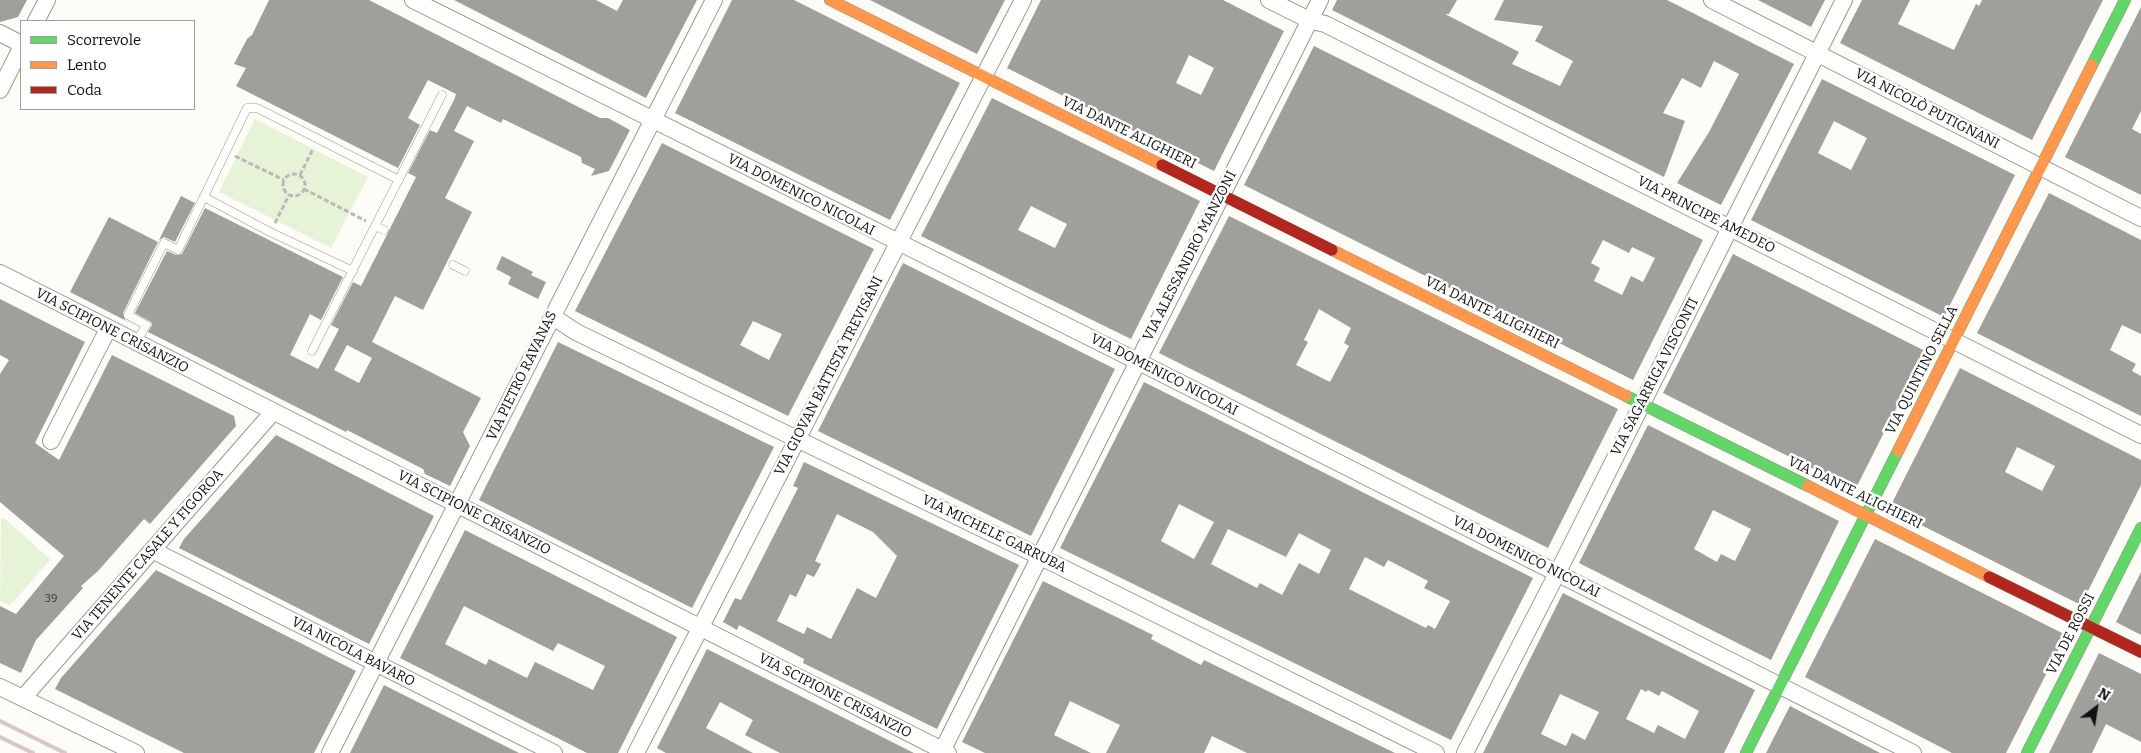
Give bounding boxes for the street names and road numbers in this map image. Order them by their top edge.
street label: VIA NICOLÒ PUTIGNANI [1852,65,2002,153]
street label: VIA DANTE ALIGHIERI [1059,93,1199,173]
street label: VIA DOMENICO NICOLAI [724,150,878,240]
street label: VIA ALESSANDRO MANZONI [1140,168,1240,344]
street label: VIA PRINCIPE AMEDEO [1634,173,1778,257]
street label: VIA GIOVAN BATTISTA TREVISANI [771,273,887,479]
street label: VIA DANTE ALIGHIERI [1422,273,1562,353]
street label: VIA SCIPIONE CRISANZIO [33,285,191,377]
street label: VIA SAGARRIGA VISCONTI [1608,295,1702,459]
street label: VIA QUINTINO SELLA [1882,303,1962,437]
street label: VIA PIETRO RAVANAS [483,309,561,443]
street label: VIA DOMENICO NICOLAI [1087,330,1241,420]
street label: VIA DANTE ALIGHIERI [1785,453,1925,533]
street label: VIA TENENTE CASALE Y FIGOROA [69,466,227,644]
street label: VIA SCIPIONE CRISANZIO [395,467,553,559]
street label: VIA MICHELE GARRUBA [919,492,1069,576]
street label: VIA DOMENICO NICOLAI [1449,512,1603,602]
street label: VIA DE ROSSI [2043,591,2099,677]
street label: VIA NICOLA BAVARO [288,614,418,690]
street label: VIA SCIPIONE CRISANZIO [756,650,914,742]

